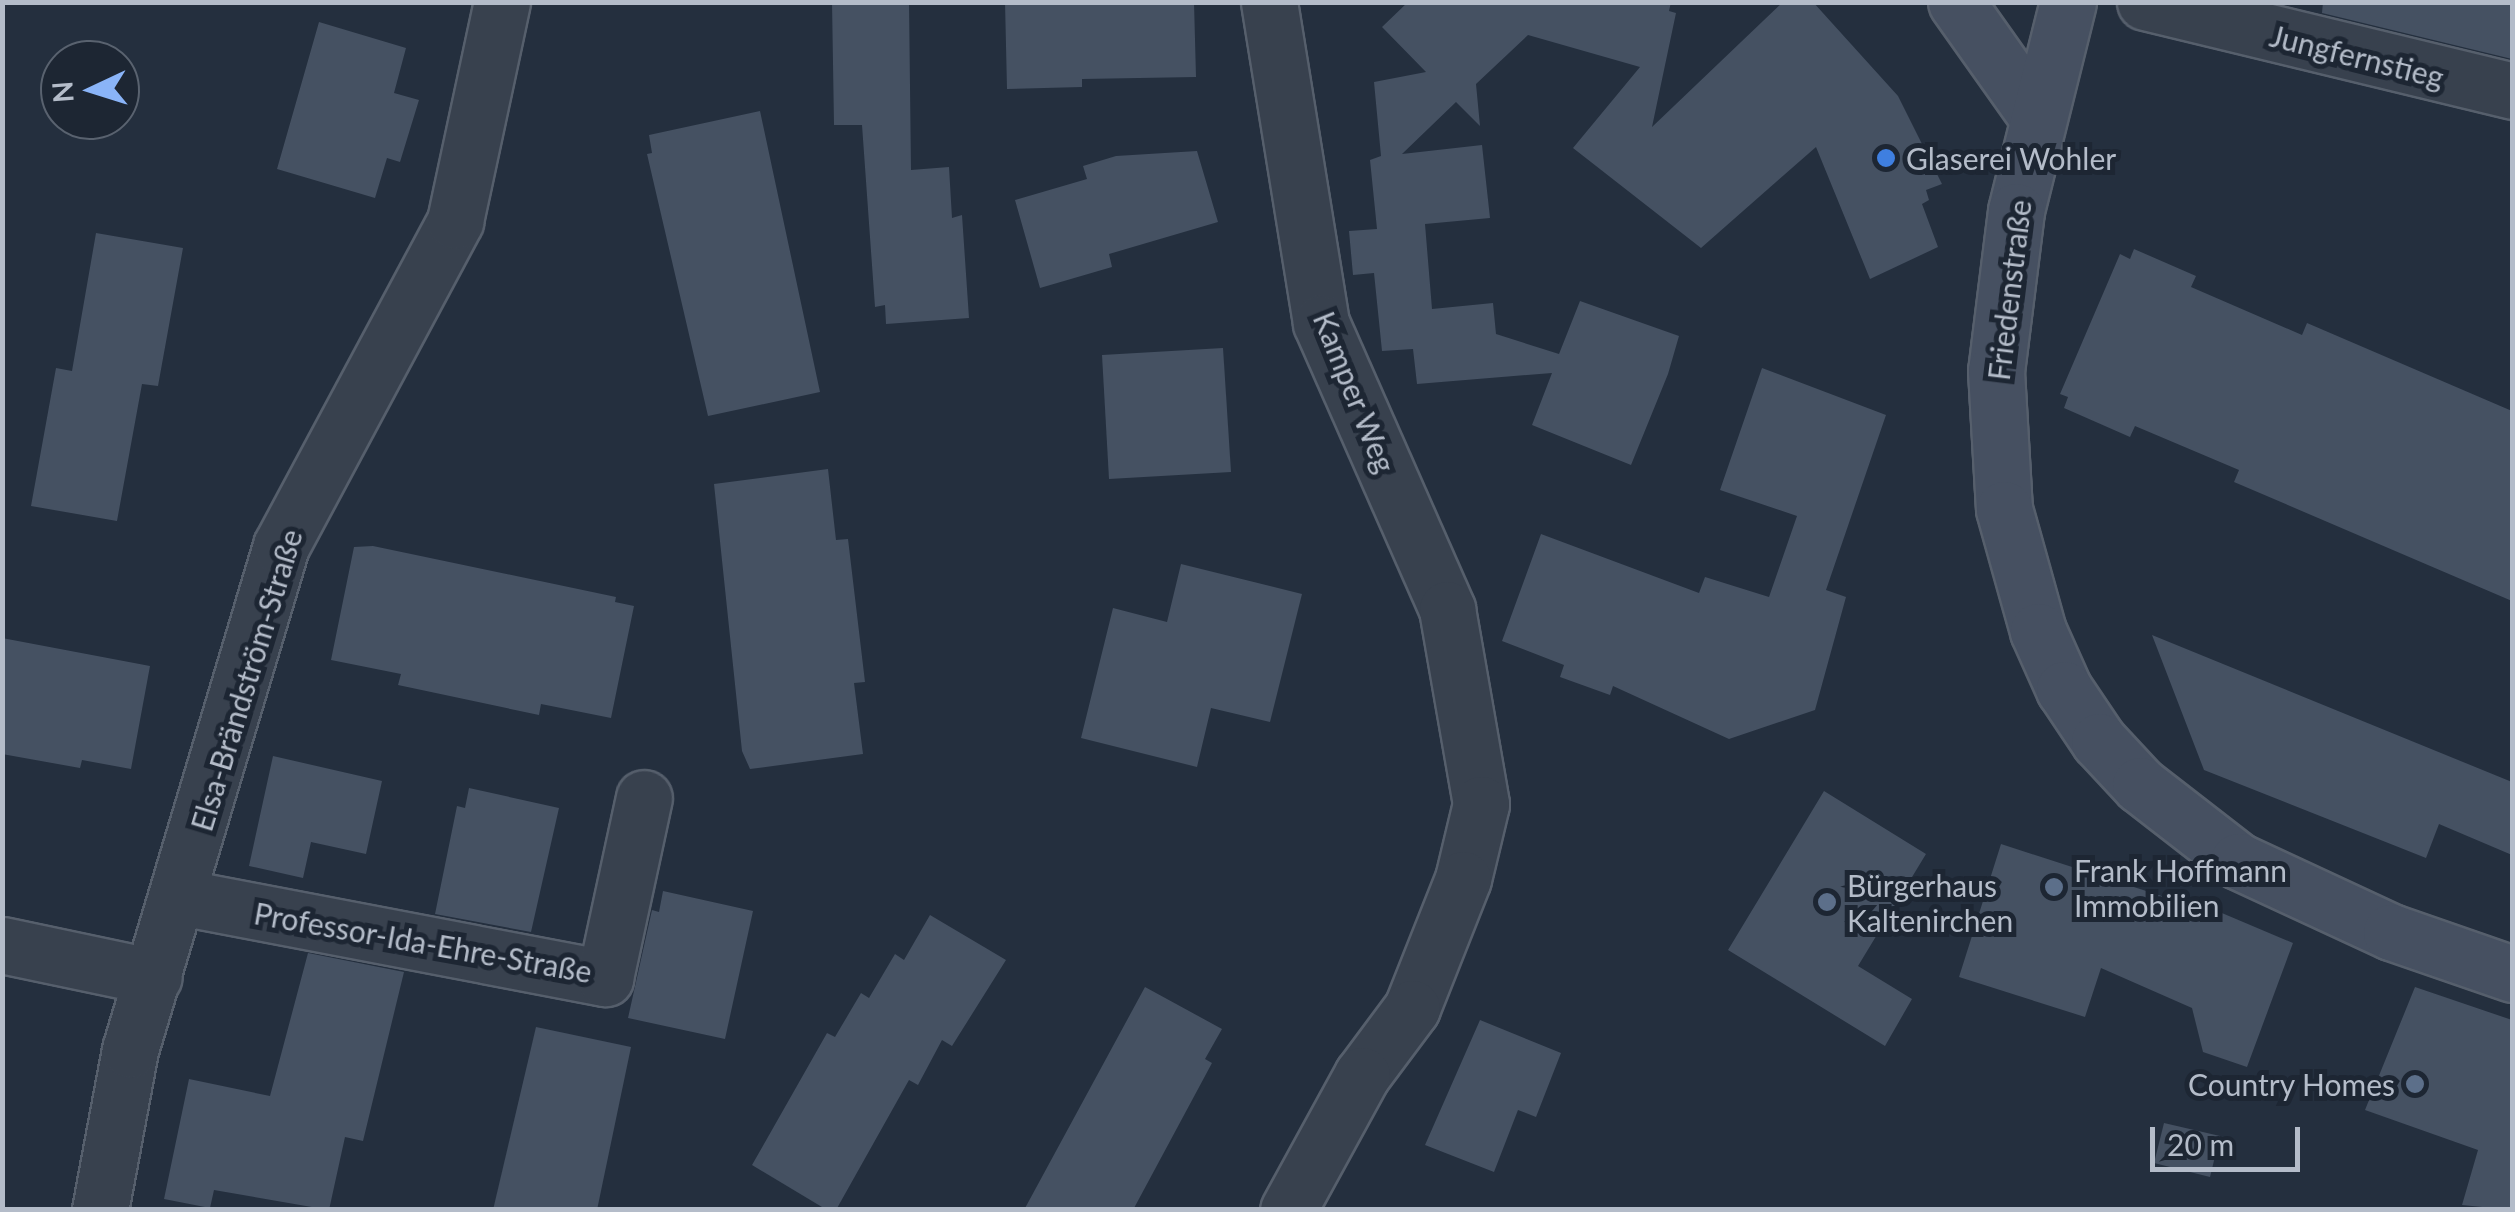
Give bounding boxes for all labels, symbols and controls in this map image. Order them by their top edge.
street label: Jungfernstieg [2266,17,2448,95]
north arrow [40,40,140,140]
text: N [44,80,80,104]
place label: Glaserei Wohler [1906,140,2117,176]
marker: Glaserei Wohler [1875,147,1897,169]
street label: Friedenstraße [1980,198,2038,382]
street label: Kamper Weg [1306,306,1404,478]
street label: Elsa-Brändström-Straße [183,525,309,835]
place label: Frank Hoffmann Immobilien [2074,852,2287,922]
place label: Bürgerhaus Kaltenirchen [1847,867,2013,938]
marker: Frank Hoffmann Immobilien [2043,876,2065,898]
marker: Bürgerhaus Kaltenirchen [1816,891,1838,913]
street label: Professor-Ida-Ehre-Straße [251,895,595,989]
place label: Country Homes [2187,1066,2395,1102]
marker: Country Homes [2404,1073,2426,1095]
scale bar [2155,1107,2305,1169]
text: 20 m [2167,1126,2234,1162]

